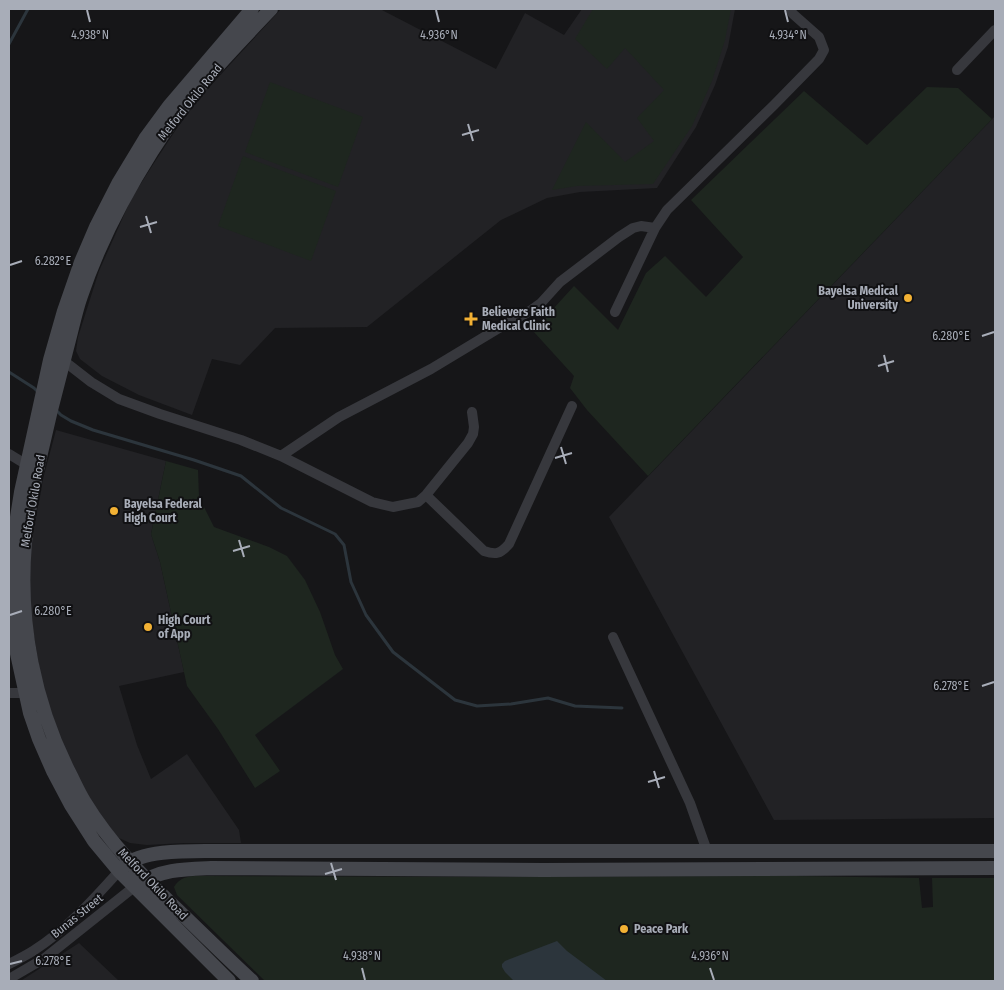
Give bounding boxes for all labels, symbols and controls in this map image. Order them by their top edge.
text: 4.938°N [71,28,109,42]
text: 4.936°N [420,28,458,42]
text: 4.934°N [769,28,807,42]
street label: Melford Okilo Road [155,61,225,143]
text: 6.282°E [35,254,71,268]
place label: Bayelsa Medical University [818,284,899,312]
marker: Bayelsa Medical University [902,292,914,304]
place label: Believers Faith Medical Clinic [482,305,555,333]
marker: Believers Faith Medical Clinic [464,312,478,326]
text: 6.280°E [932,329,970,343]
street label: Melford Okilo Road [18,454,48,548]
place label: Bayelsa Federal High Court [124,497,203,525]
marker: Bayelsa Federal High Court [108,505,120,517]
text: 6.280°E [34,604,72,618]
place label: High Court of App [158,613,211,641]
marker: High Court of App [142,621,154,633]
text: 6.278°E [933,679,969,693]
street label: Melford Okilo Road [115,845,191,923]
street label: Bunas Street [48,891,106,941]
place label: Peace Park [634,922,689,936]
marker: Peace Park [618,923,630,935]
text: 4.938°N [343,949,381,963]
text: 4.936°N [691,949,729,963]
text: 6.278°E [35,954,71,968]

